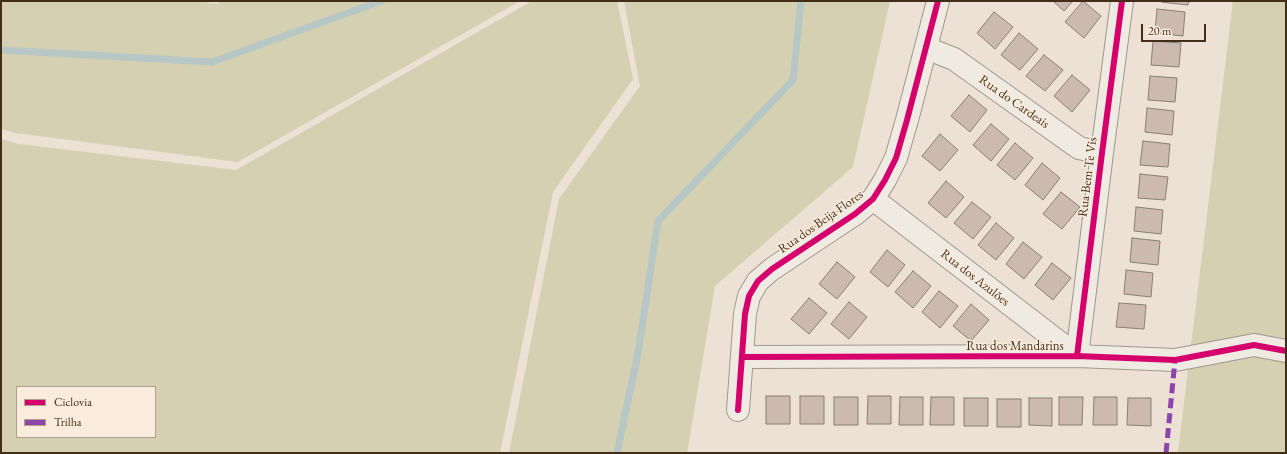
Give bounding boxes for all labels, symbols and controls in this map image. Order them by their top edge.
scale bar [1143,16,1208,42]
text: 20 m [1148,23,1171,39]
street label: Rua do Cardeais [976,72,1052,132]
street label: Rua Bem Te Vis [1075,136,1101,218]
street label: Rua dos Beija Flores [776,187,866,257]
street label: Rua dos Azulões [937,246,1013,310]
street label: Rua dos Mandarins [966,338,1064,354]
legend [16,386,156,438]
text: Ciclovia [54,394,92,410]
text: Trilha [54,414,82,430]

